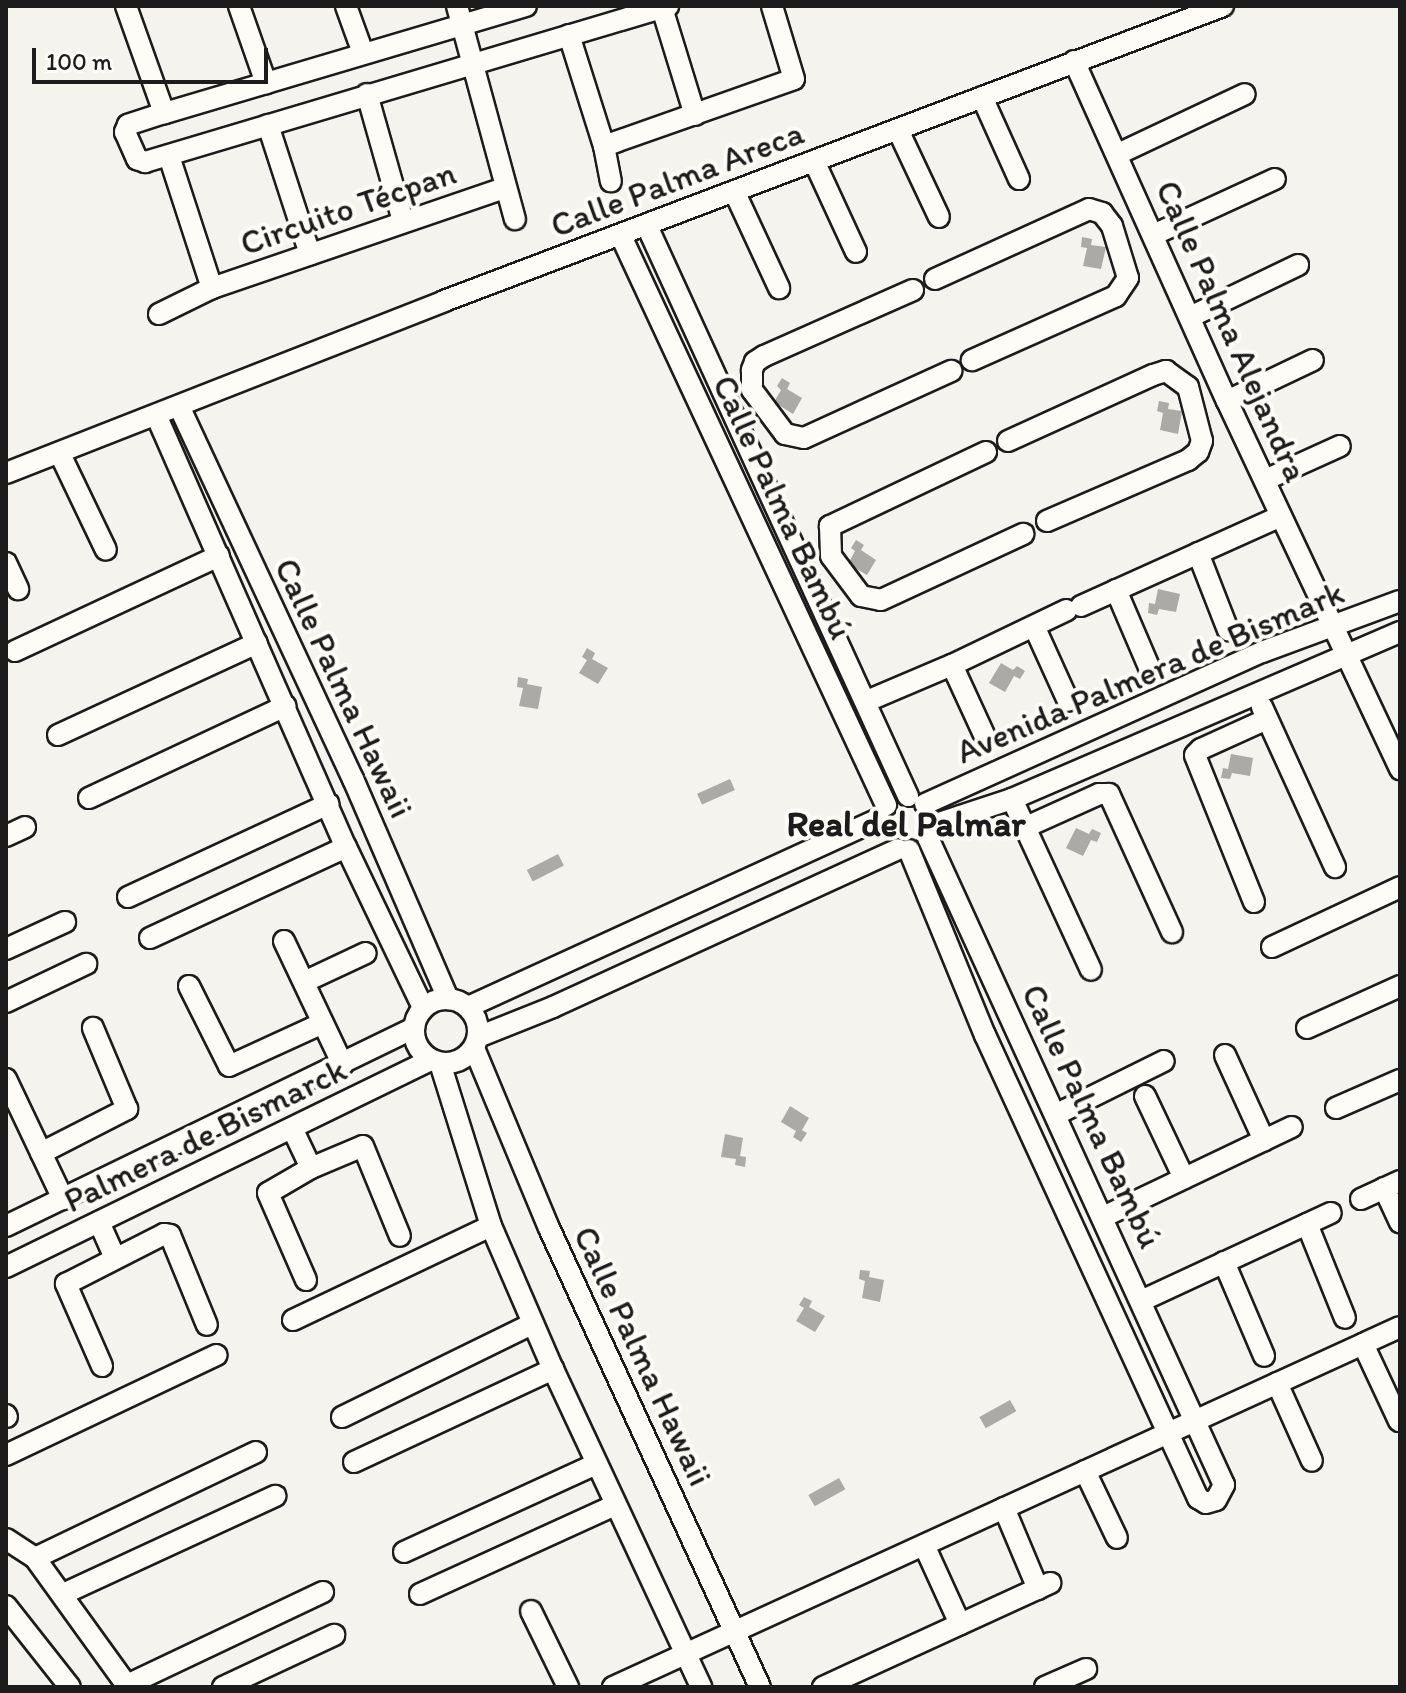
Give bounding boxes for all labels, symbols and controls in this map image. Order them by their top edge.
scale bar [36,32,272,82]
text: 100 m [46,47,112,76]
street label: Calle Palma Areca [547,113,807,245]
street label: Circuito Técpan [234,152,462,264]
street label: Calle Palma Alejandra [1148,176,1316,486]
street label: Calle Palma Bambú [704,369,862,645]
street label: Calle Palma Hawaii [267,553,421,823]
street label: Avenida Palmera de Bismark [951,572,1349,772]
district label: Real del Palmar [786,802,1026,846]
street label: Calle Palma Bambú [1013,978,1171,1254]
street label: Palmera de Bismarck [58,1049,352,1221]
street label: Calle Palma Hawaii [566,1221,720,1491]

